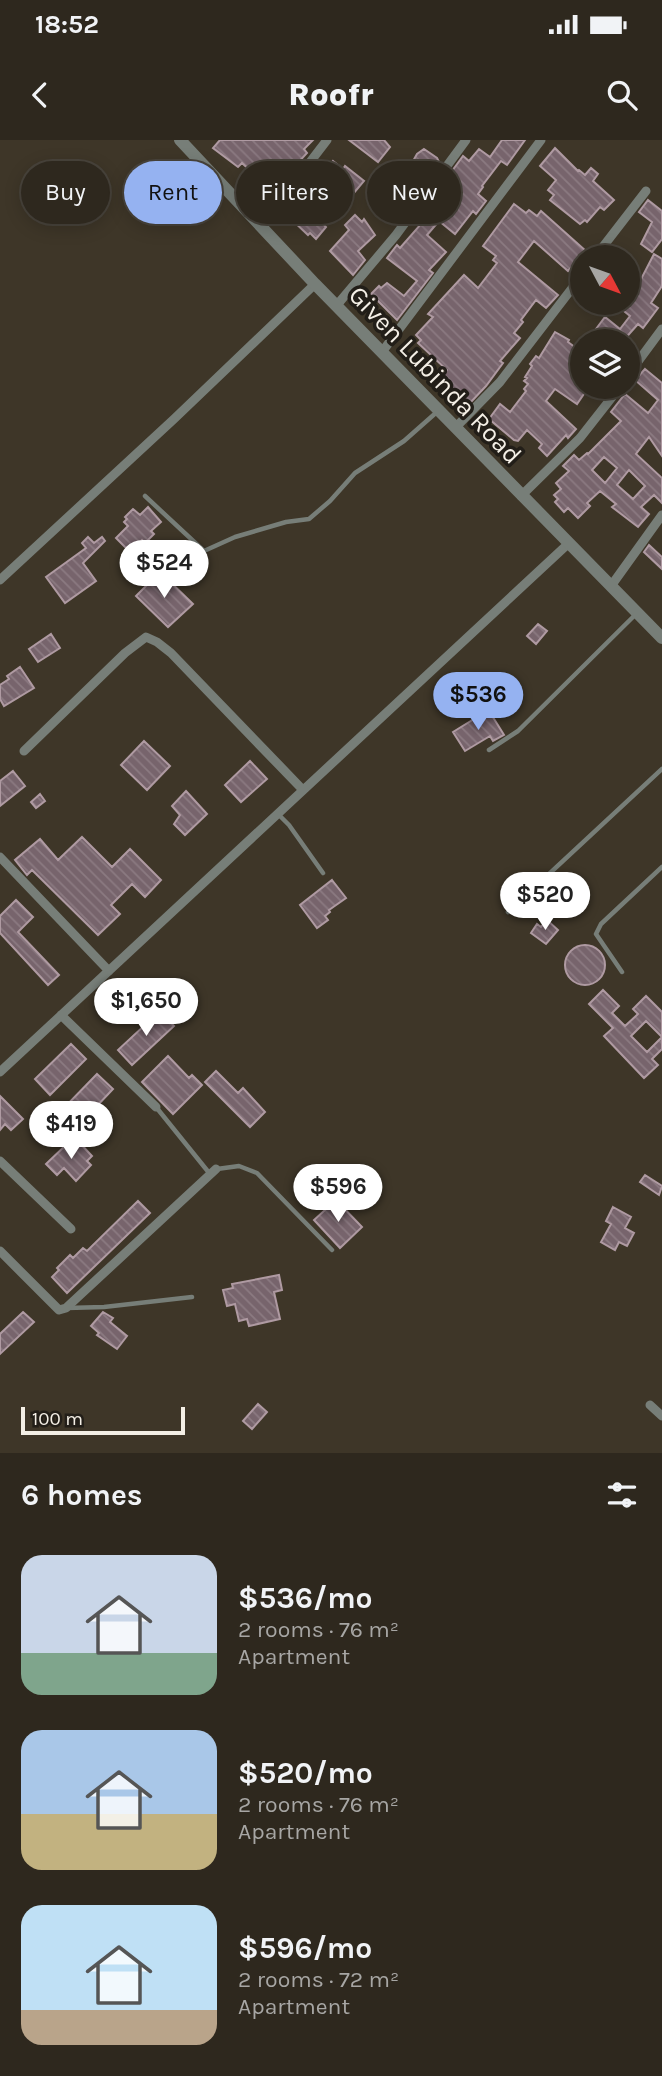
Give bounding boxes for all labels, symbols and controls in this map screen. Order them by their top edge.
text: 18:52 [35,9,99,40]
icon: back [21,76,59,114]
text: Roofr [288,76,374,113]
icon: search [603,76,641,114]
chip: Buy [21,161,110,224]
chip: Rent [124,161,222,224]
chip: Filters [236,161,353,224]
chip: New [367,161,461,224]
north arrow [570,245,640,315]
map controls [570,245,640,399]
street label: Given Lubinda Road [342,280,528,470]
button: layers [570,329,640,399]
pin: $524 [123,540,205,600]
text: $524 [136,549,192,576]
pin: $536 [437,672,519,732]
text: $536 [449,681,507,708]
pin: $520 [504,872,586,932]
text: $520 [516,881,574,908]
pin: $1,650 [89,978,203,1038]
text: $1,650 [110,987,182,1014]
pin: $419 [30,1102,112,1161]
text: $419 [45,1110,97,1137]
pin: $596 [297,1164,379,1224]
text: $596 [309,1173,367,1200]
scale bar [21,1404,186,1436]
text: 100 m [32,1408,83,1430]
icon: filters [603,1476,641,1514]
text: 6 homes [21,1477,143,1513]
text: $536/mo [238,1580,373,1616]
icon: home [77,1583,161,1667]
text: 2 rooms · 76 m² [238,1616,399,1643]
text: Apartment [238,1643,350,1670]
text: $520/mo [238,1755,373,1791]
icon: home [77,1758,161,1842]
text: 2 rooms · 76 m² [238,1791,399,1818]
text: Apartment [238,1818,350,1845]
text: $596/mo [238,1930,372,1966]
icon: home [77,1933,161,2017]
text: 2 rooms · 72 m² [238,1966,399,1993]
text: Apartment [238,1993,350,2020]

